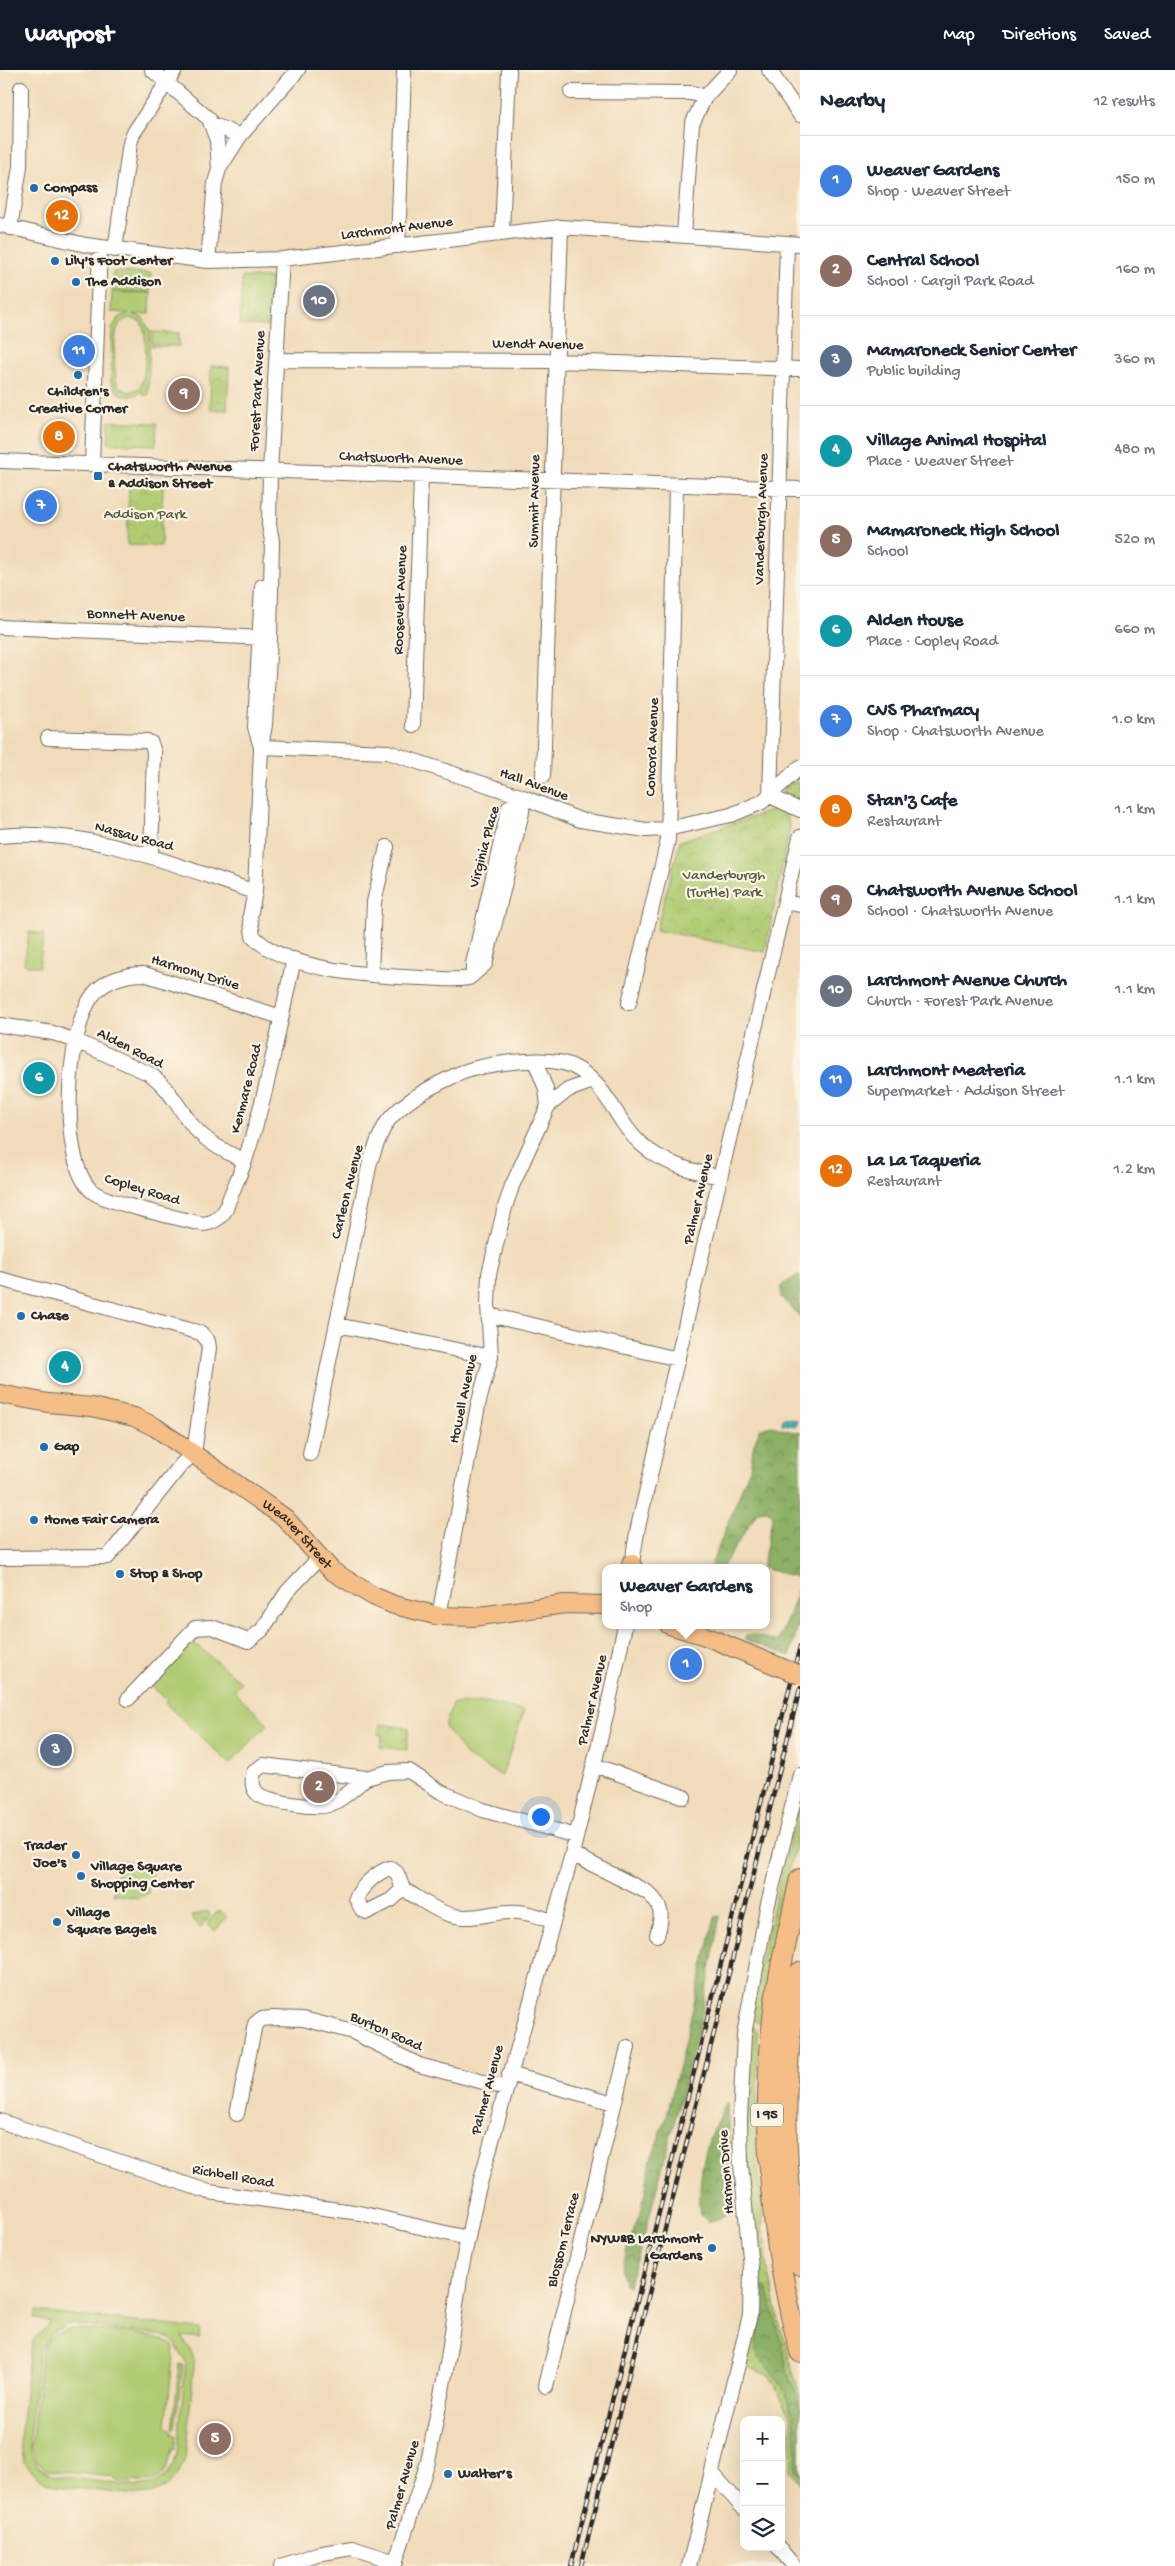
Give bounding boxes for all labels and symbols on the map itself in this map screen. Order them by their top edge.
place label: Compass [43,179,99,197]
marker: Compass [28,182,40,194]
pin: 12 [46,197,78,235]
street label: Larchmont Avenue [340,213,454,245]
place label: Lily's Foot Center [65,252,174,270]
marker: Lily's Foot Center [49,255,61,267]
place label: The Addison [85,273,162,291]
marker: The Addison [70,276,82,288]
pin: 10 [303,282,335,320]
street label: Forest Park Avenue [246,330,270,453]
pin: 11 [63,332,95,370]
street label: Wendt Avenue [492,335,584,355]
marker: Children's Creative Corner [72,369,84,381]
pin: 9 [168,375,200,413]
place label: Children's Creative Corner [28,383,129,418]
pin: 8 [43,418,75,456]
street label: Chatsworth Avenue [339,448,463,470]
street label: Vanderburgh Avenue [751,453,773,586]
street label: Summit Avenue [525,454,545,548]
place label: Chatsworth Avenue & Addison Street [107,458,233,493]
marker: Chatsworth Avenue & Addison Street [92,470,104,482]
pin: 7 [25,487,57,525]
park label: Addison Park [104,506,187,524]
street label: Roosevelt Avenue [390,545,412,655]
street label: Bonnett Avenue [86,605,186,627]
street label: Concord Avenue [642,697,664,797]
street label: Hall Avenue [497,764,571,806]
street label: Virginia Place [465,804,505,891]
street label: Nassau Road [93,818,177,856]
park label: Vanderburgh (Turtle) Park [682,867,765,902]
street label: Harmony Drive [149,951,242,995]
street label: Alden Road [94,1025,167,1074]
street label: Kenmare Road [227,1041,267,1136]
pin: 6 [23,1059,55,1097]
street label: Carleon Avenue [328,1143,368,1241]
street label: Palmer Avenue [680,1152,718,1247]
street label: Copley Road [102,1170,183,1210]
place label: Chase [30,1307,70,1325]
marker: Chase [15,1310,27,1322]
pin: 4 [49,1348,81,1386]
street label: Howell Avenue [446,1352,482,1445]
place label: Gap [54,1438,80,1456]
marker: Gap [38,1441,50,1453]
street label: Weaver Street [258,1496,337,1575]
place label: Home Fair Camera [44,1511,160,1529]
marker: Home Fair Camera [28,1514,40,1526]
place label: Stop & Shop [130,1565,203,1583]
marker: Stop & Shop [114,1568,126,1580]
pin: 1 [670,1645,702,1683]
street label: Palmer Avenue [574,1653,612,1748]
pin: 3 [40,1731,72,1769]
pin: 2 [303,1768,335,1806]
your location [528,1804,554,1830]
place label: Trader Joe's [24,1837,68,1872]
marker: Trader Joe's [70,1849,82,1861]
place label: Village Square Shopping Center [90,1858,195,1893]
marker: Village Square Shopping Center [75,1870,87,1882]
place label: Village Square Bagels [66,1904,157,1939]
marker: Village Square Bagels [51,1916,63,1928]
street label: Burton Road [346,2008,426,2056]
street label: Palmer Avenue [467,2043,509,2138]
road number: I 95 [751,2104,783,2126]
street label: Harmon Drive [715,2129,739,2215]
street label: Richbell Road [191,2161,277,2193]
street label: Blossom Terrace [543,2190,585,2290]
place label: NYW&B Larchmont Gardens [590,2230,704,2265]
marker: NYW&B Larchmont Gardens [706,2242,718,2254]
pin: 5 [199,2420,231,2458]
street label: Palmer Avenue [381,2438,424,2533]
place label: Walter’s [457,2465,513,2483]
marker: Walter’s [442,2468,454,2480]

